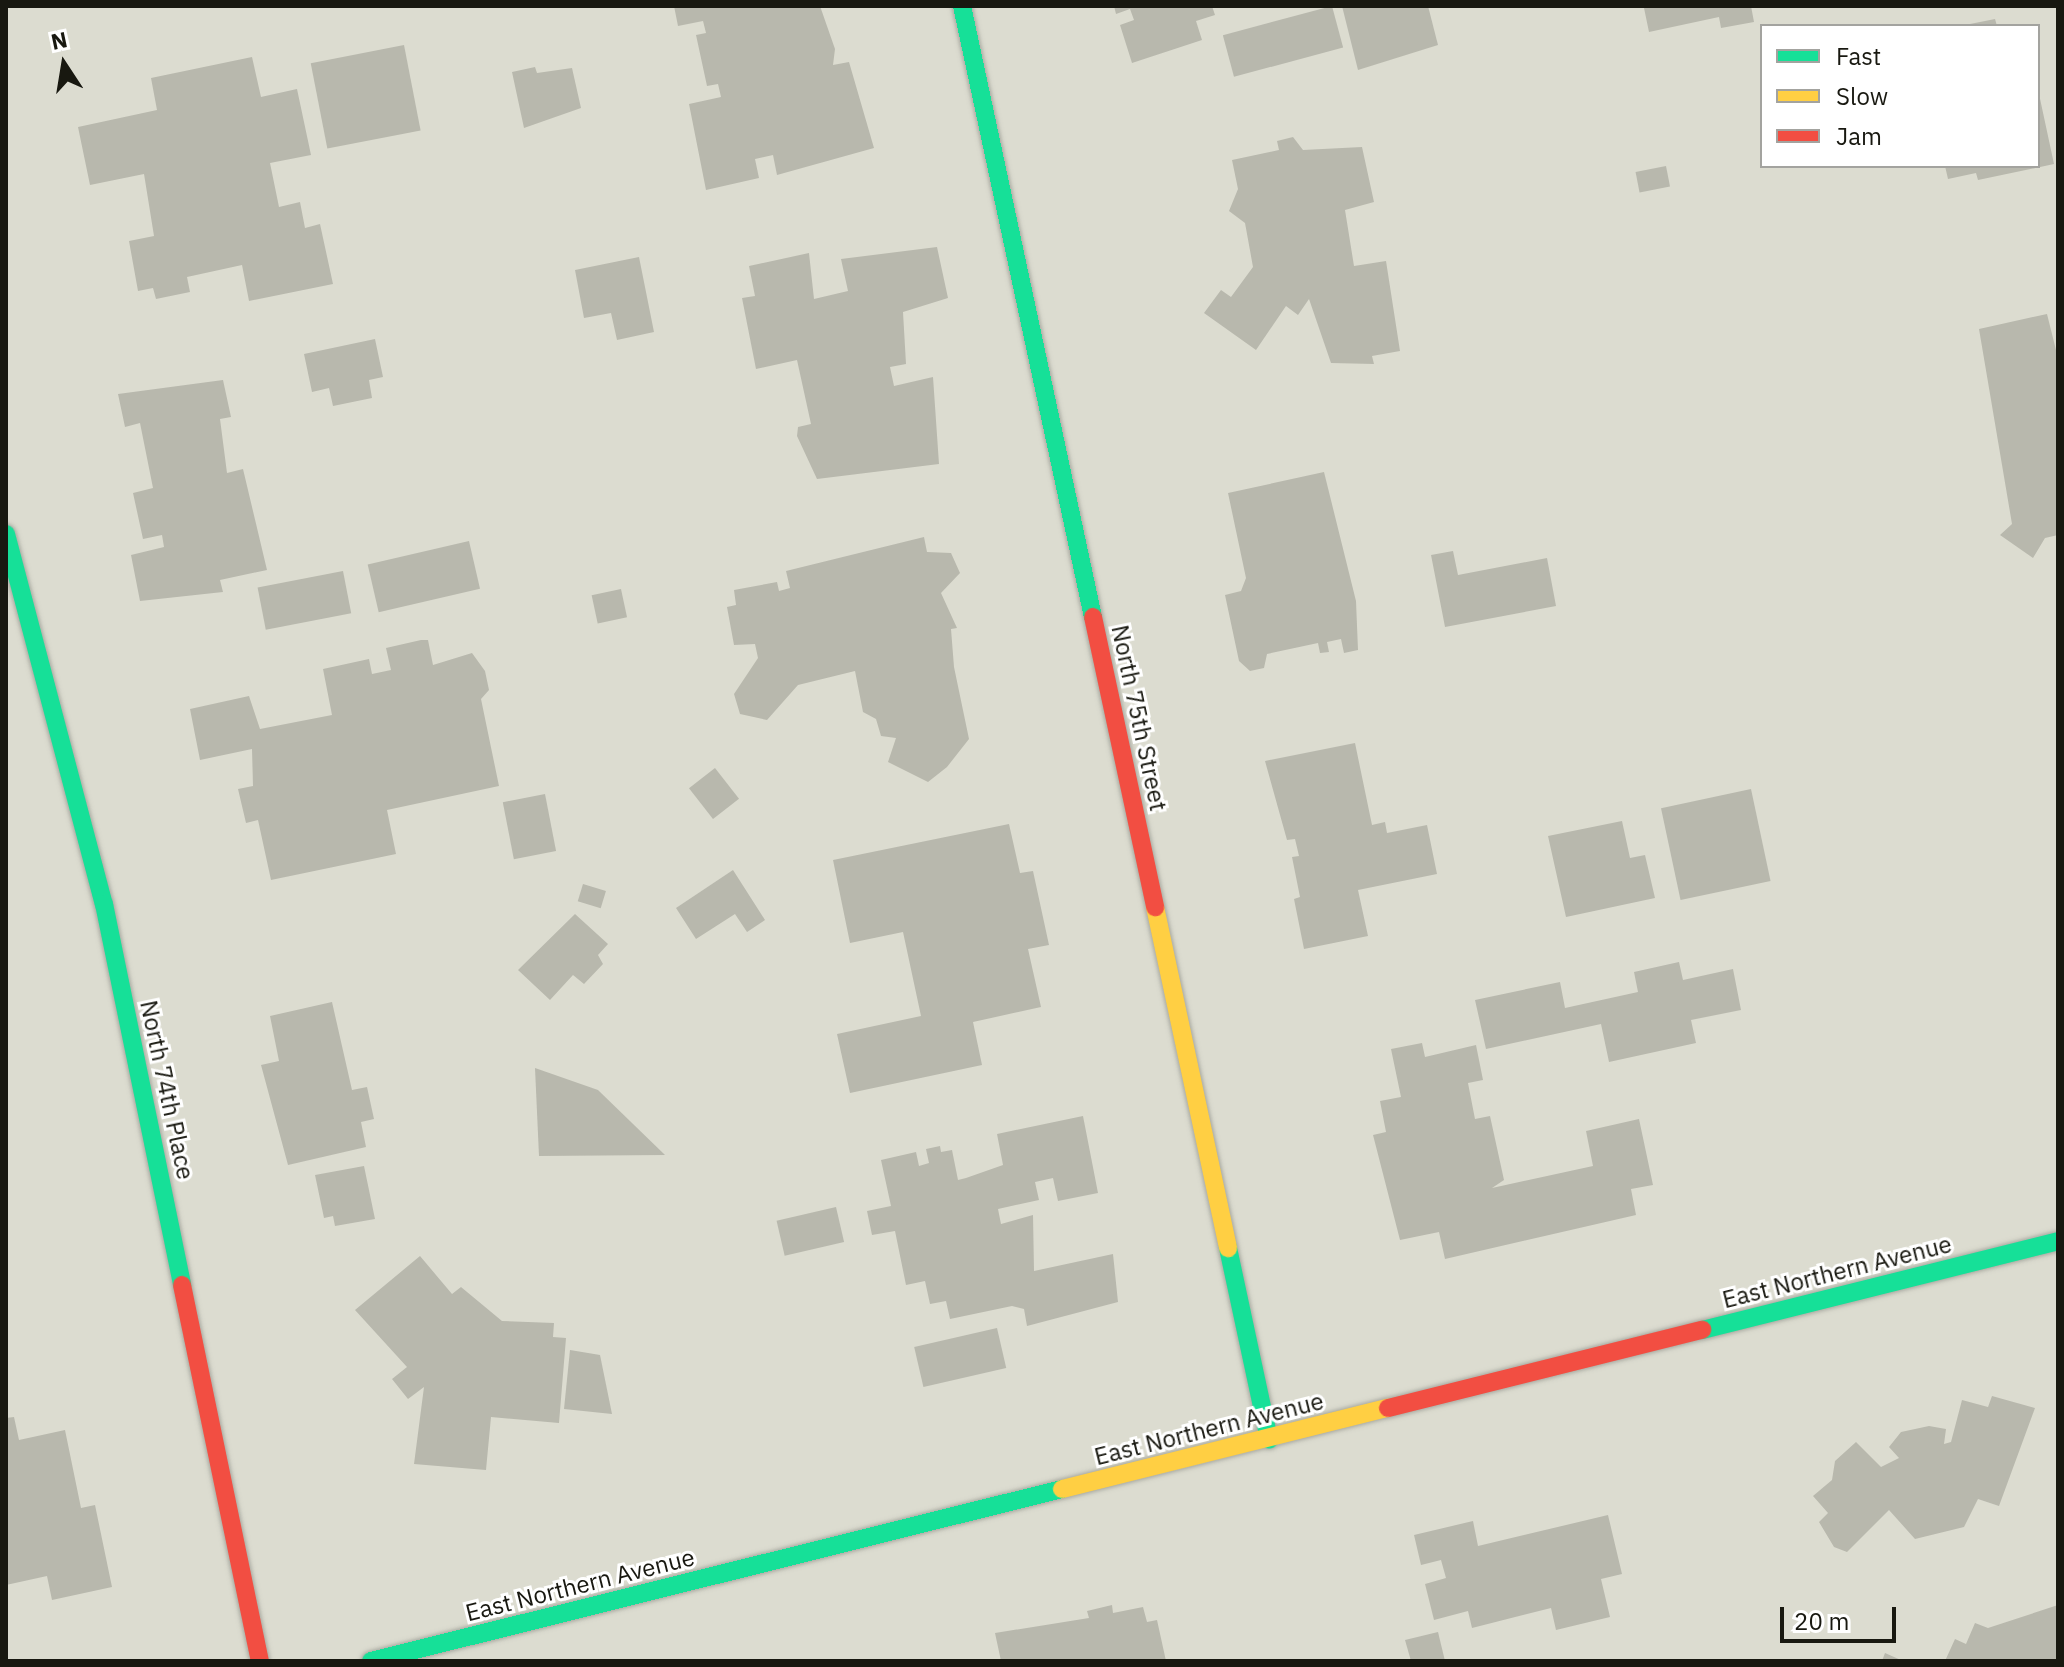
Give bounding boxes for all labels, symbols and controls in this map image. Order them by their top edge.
north arrow [24,24,104,104]
text: N [48,24,70,56]
legend [1760,24,2040,168]
text: Fast [1836,40,1881,72]
text: Slow [1836,80,1888,112]
text: Jam [1836,120,1882,152]
street label: North 75th Street [1105,622,1173,814]
street label: North 74th Place [134,998,200,1182]
street label: East Northern Avenue [1719,1230,1955,1314]
street label: East Northern Avenue [1091,1387,1327,1471]
street label: East Northern Avenue [462,1543,698,1627]
scale bar [1784,1591,1900,1641]
text: 20 m [1794,1605,1849,1637]

